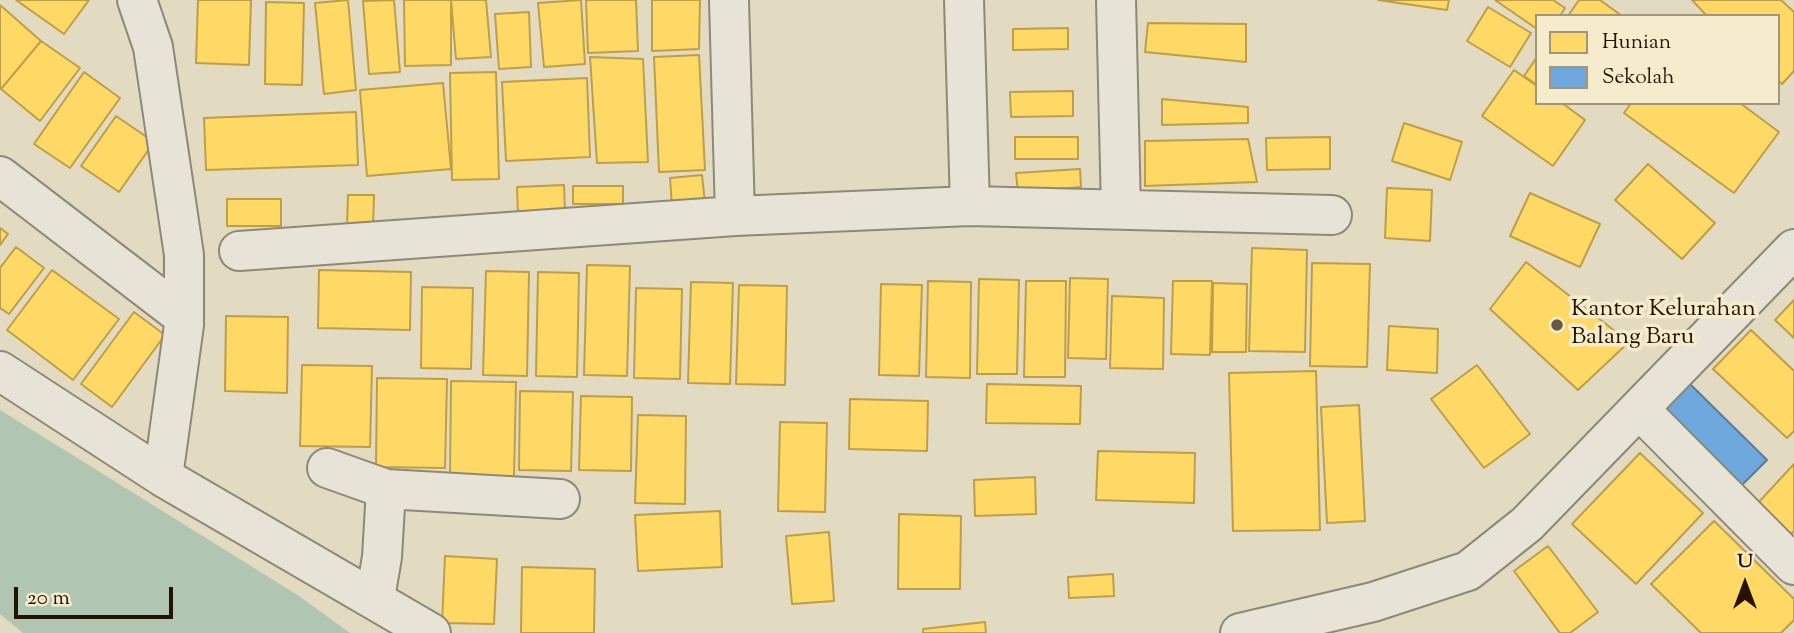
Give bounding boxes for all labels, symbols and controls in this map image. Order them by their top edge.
legend [1535,14,1780,105]
text: Hunian [1602,28,1671,58]
text: Sekolah [1602,63,1675,93]
place label: Kantor Kelurahan Balang Baru [1571,297,1756,353]
marker: Kantor Kelurahan Balang Baru [1549,317,1565,333]
north arrow [1710,549,1780,619]
text: U [1737,549,1753,576]
scale bar [18,574,177,618]
text: 20 m [27,584,70,614]

